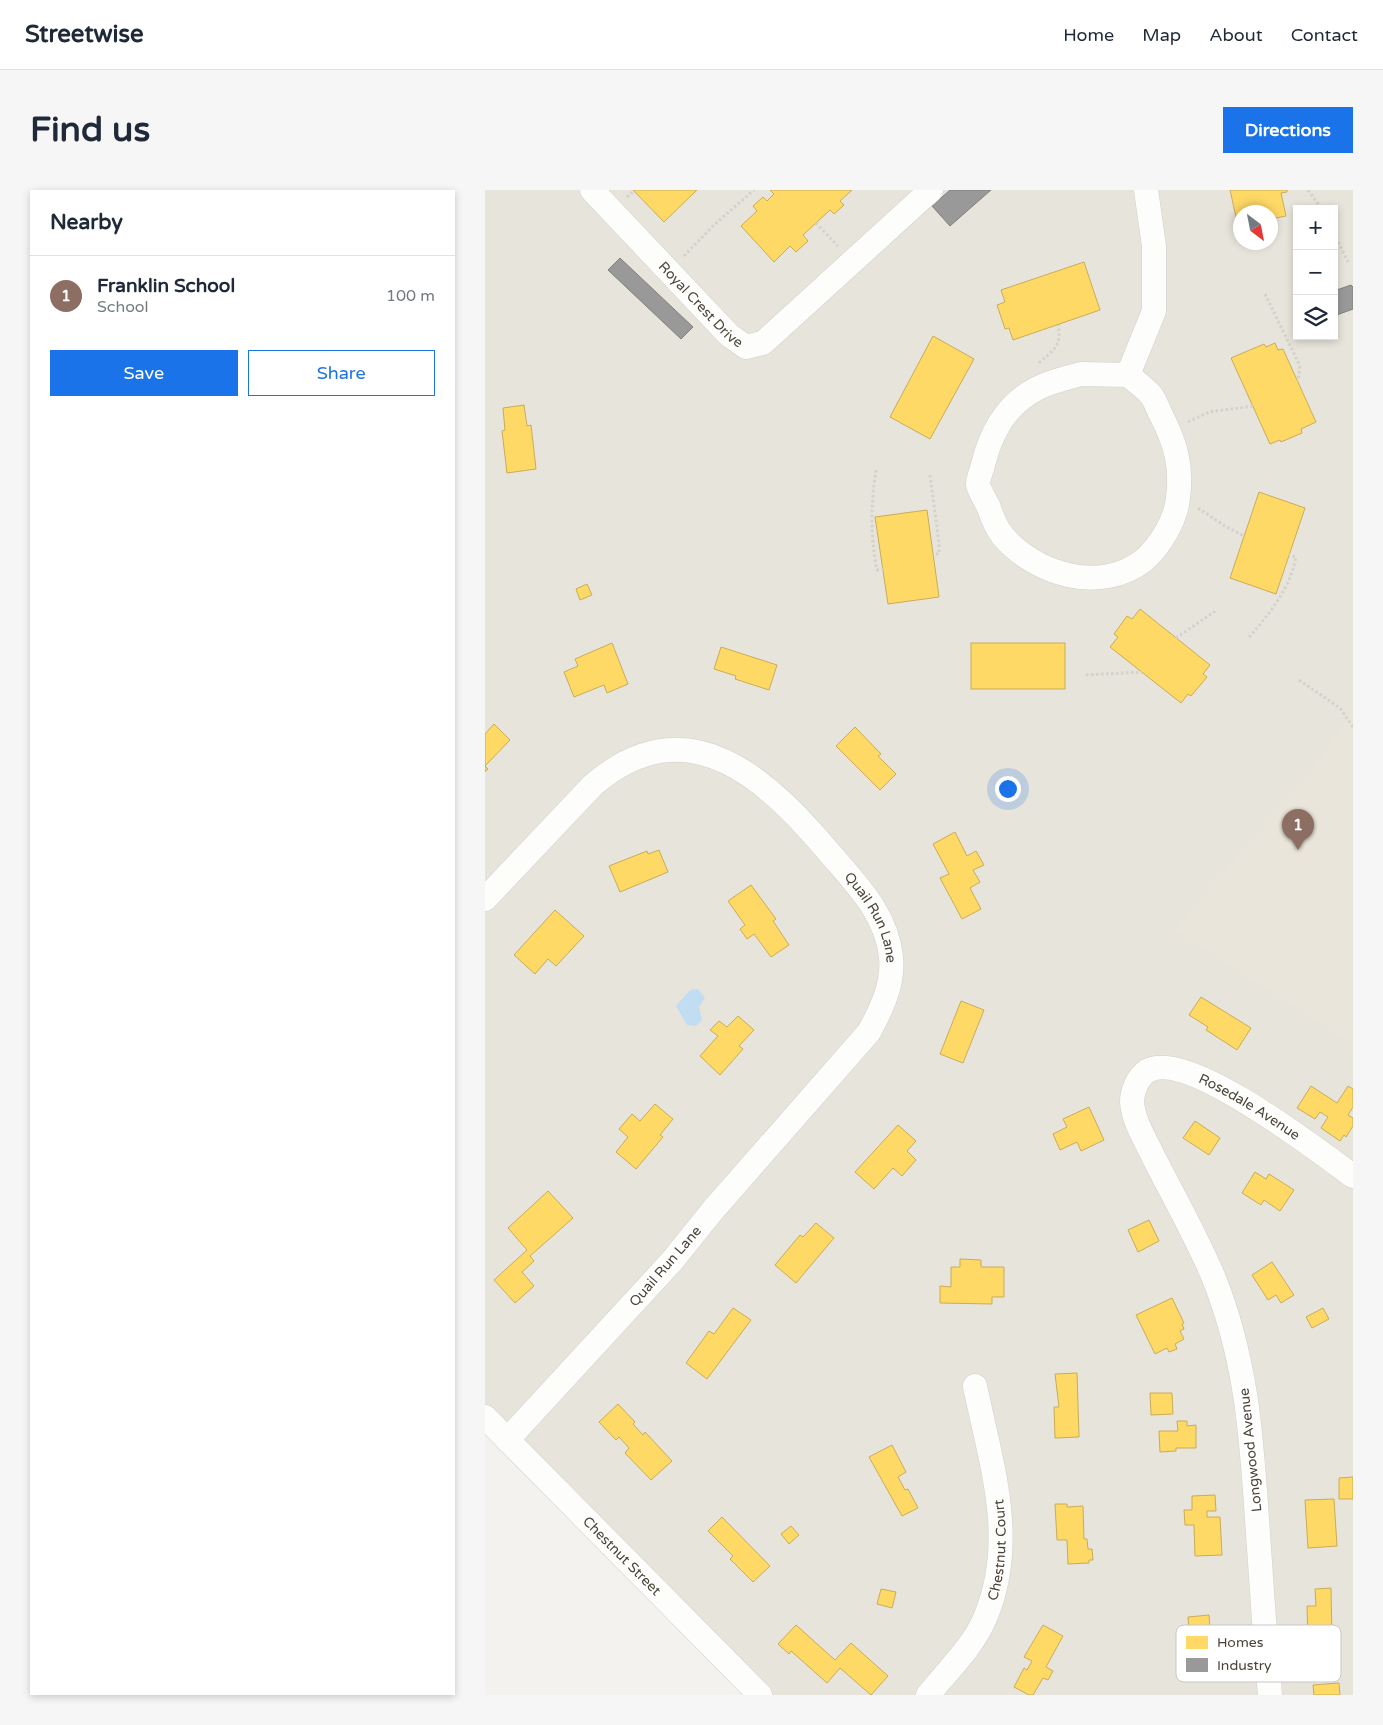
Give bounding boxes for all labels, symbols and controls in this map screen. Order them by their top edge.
text: Streetwise [25,20,144,49]
text: Home [1063,24,1114,46]
text: Map [1142,24,1181,46]
text: About [1209,24,1263,46]
text: Contact [1291,24,1358,46]
button: Directions [1223,107,1353,153]
text: Find us [30,109,150,151]
north arrow [1233,205,1278,250]
map controls [1293,205,1338,340]
button: + [1293,205,1338,250]
text: Nearby [50,210,123,235]
button: − [1293,250,1338,295]
street label: Royal Crest Drive [655,258,746,351]
text: Franklin School [97,275,235,297]
text: 1 [61,286,71,306]
text: 100 m [386,286,435,306]
button: layers [1293,295,1338,340]
text: School [97,297,149,317]
button: Save [50,350,238,396]
button: Share [248,350,435,396]
your location [995,776,1021,802]
pin: 1 [1282,809,1314,850]
street label: Quail Run Lane [841,869,899,964]
street label: Rosedale Avenue [1196,1070,1303,1144]
street label: Quail Run Lane [626,1222,705,1310]
street label: Longwood Avenue [1236,1387,1265,1513]
street label: Chestnut Court [984,1498,1010,1603]
street label: Chestnut Street [579,1513,665,1600]
legend [1176,1625,1341,1682]
text: Homes [1217,1634,1264,1651]
text: Industry [1217,1657,1272,1674]

